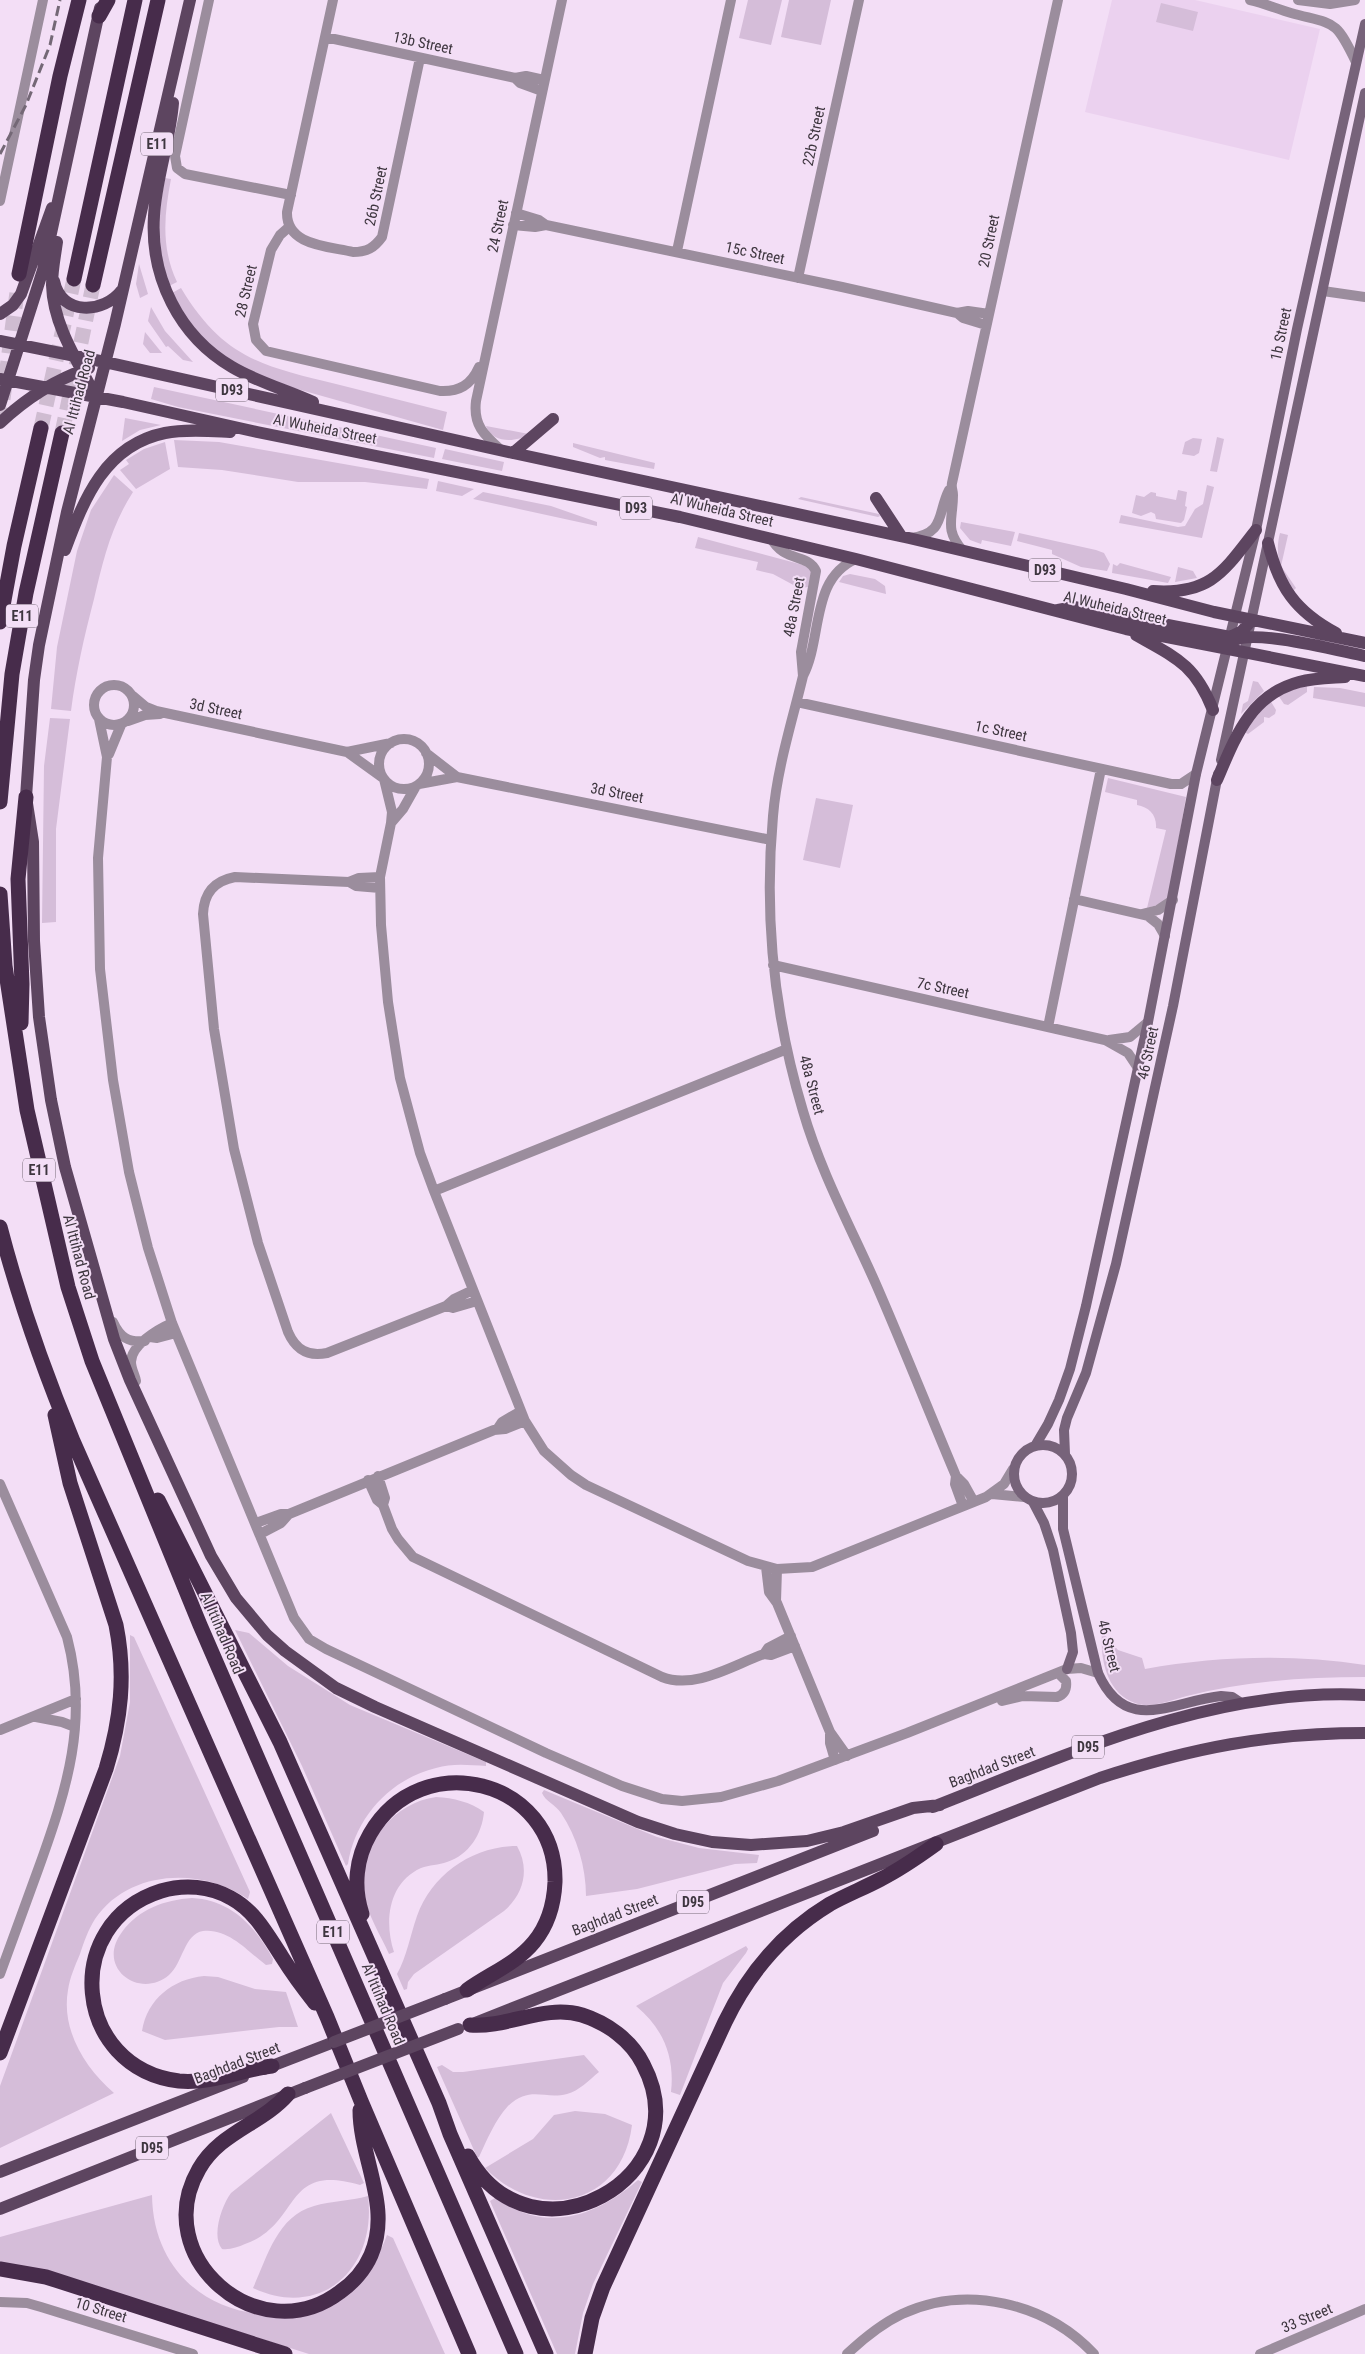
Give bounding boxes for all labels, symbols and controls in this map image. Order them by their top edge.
street label: 13b Street [391,28,455,58]
street label: 22b Street [799,104,829,168]
road number: E11 [141,132,173,156]
street label: 26b Street [361,164,391,228]
street label: 24 Street [484,198,512,254]
street label: 20 Street [975,213,1003,269]
street label: 15c Street [724,238,786,268]
street label: 28 Street [231,263,261,319]
street label: 1b Street [1267,306,1295,362]
street label: Al Ittihad Road [59,348,99,436]
road number: D93 [216,378,248,402]
street label: Al Wuheida Street [272,410,378,448]
street label: Al Wuheida Street [669,489,775,531]
road number: D93 [620,496,652,520]
road number: D93 [1029,558,1061,582]
street label: 48a Street [779,576,809,638]
street label: Al Wuheida Street [1062,587,1168,629]
road number: E11 [6,604,38,628]
street label: 3d Street [188,695,244,723]
street label: 1c Street [973,717,1029,745]
street label: 3d Street [589,779,645,807]
street label: 7c Street [915,974,971,1002]
street label: 46 Street [1134,1025,1162,1081]
street label: 48a Street [795,1053,829,1117]
road number: E11 [23,1158,55,1182]
street label: Al Ittihad Road [59,1213,99,1301]
street label: Al Ittihad Road [197,1589,247,1677]
street label: 46 Street [1094,1618,1124,1674]
road number: D95 [1072,1735,1104,1758]
street label: Baghdad Street [946,1742,1038,1792]
street label: Baghdad Street [569,1890,661,1940]
road number: D95 [677,1890,709,1914]
road number: E11 [317,1920,349,1944]
street label: Al Ittihad Road [358,1960,408,2048]
street label: Baghdad Street [191,2038,283,2088]
road number: D95 [136,2136,168,2160]
street label: 10 Street [73,2294,129,2326]
street label: 33 Street [1279,2299,1335,2337]

